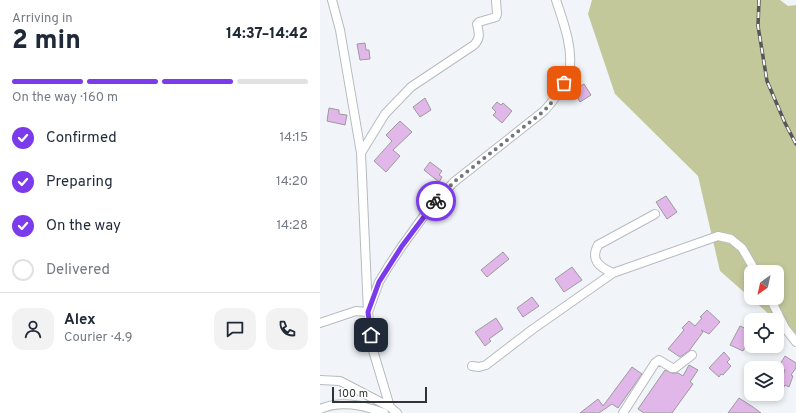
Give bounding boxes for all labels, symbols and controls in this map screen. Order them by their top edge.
text: Arriving in [12,11,73,27]
text: 2 min [12,25,81,58]
text: 14:37–14:42 [226,25,308,44]
pin [547,66,581,100]
icon: bag [553,72,575,94]
text: On the way · 160 m [12,90,118,106]
icon: check [12,127,34,149]
text: Confirmed [46,129,117,148]
text: 14:15 [279,130,308,146]
icon: check [12,171,34,193]
text: Preparing [46,173,113,192]
text: 14:20 [276,174,308,190]
courier [416,181,456,221]
icon: bike [425,190,447,212]
icon: check [12,215,34,237]
text: On the way [46,217,121,236]
text: 14:28 [277,218,308,234]
text: Delivered [46,261,110,280]
north arrow [744,265,784,305]
map controls [744,265,784,401]
button: person [12,308,54,350]
button: chat [214,308,256,350]
button: phone [266,308,308,350]
text: Alex [64,311,96,330]
button: locate [744,313,784,353]
pin [354,318,388,352]
icon: home [360,324,382,346]
text: Courier · 4.9 [64,330,132,346]
button: layers [744,361,784,401]
scale bar [332,385,427,404]
text: 100 m [338,387,368,401]

